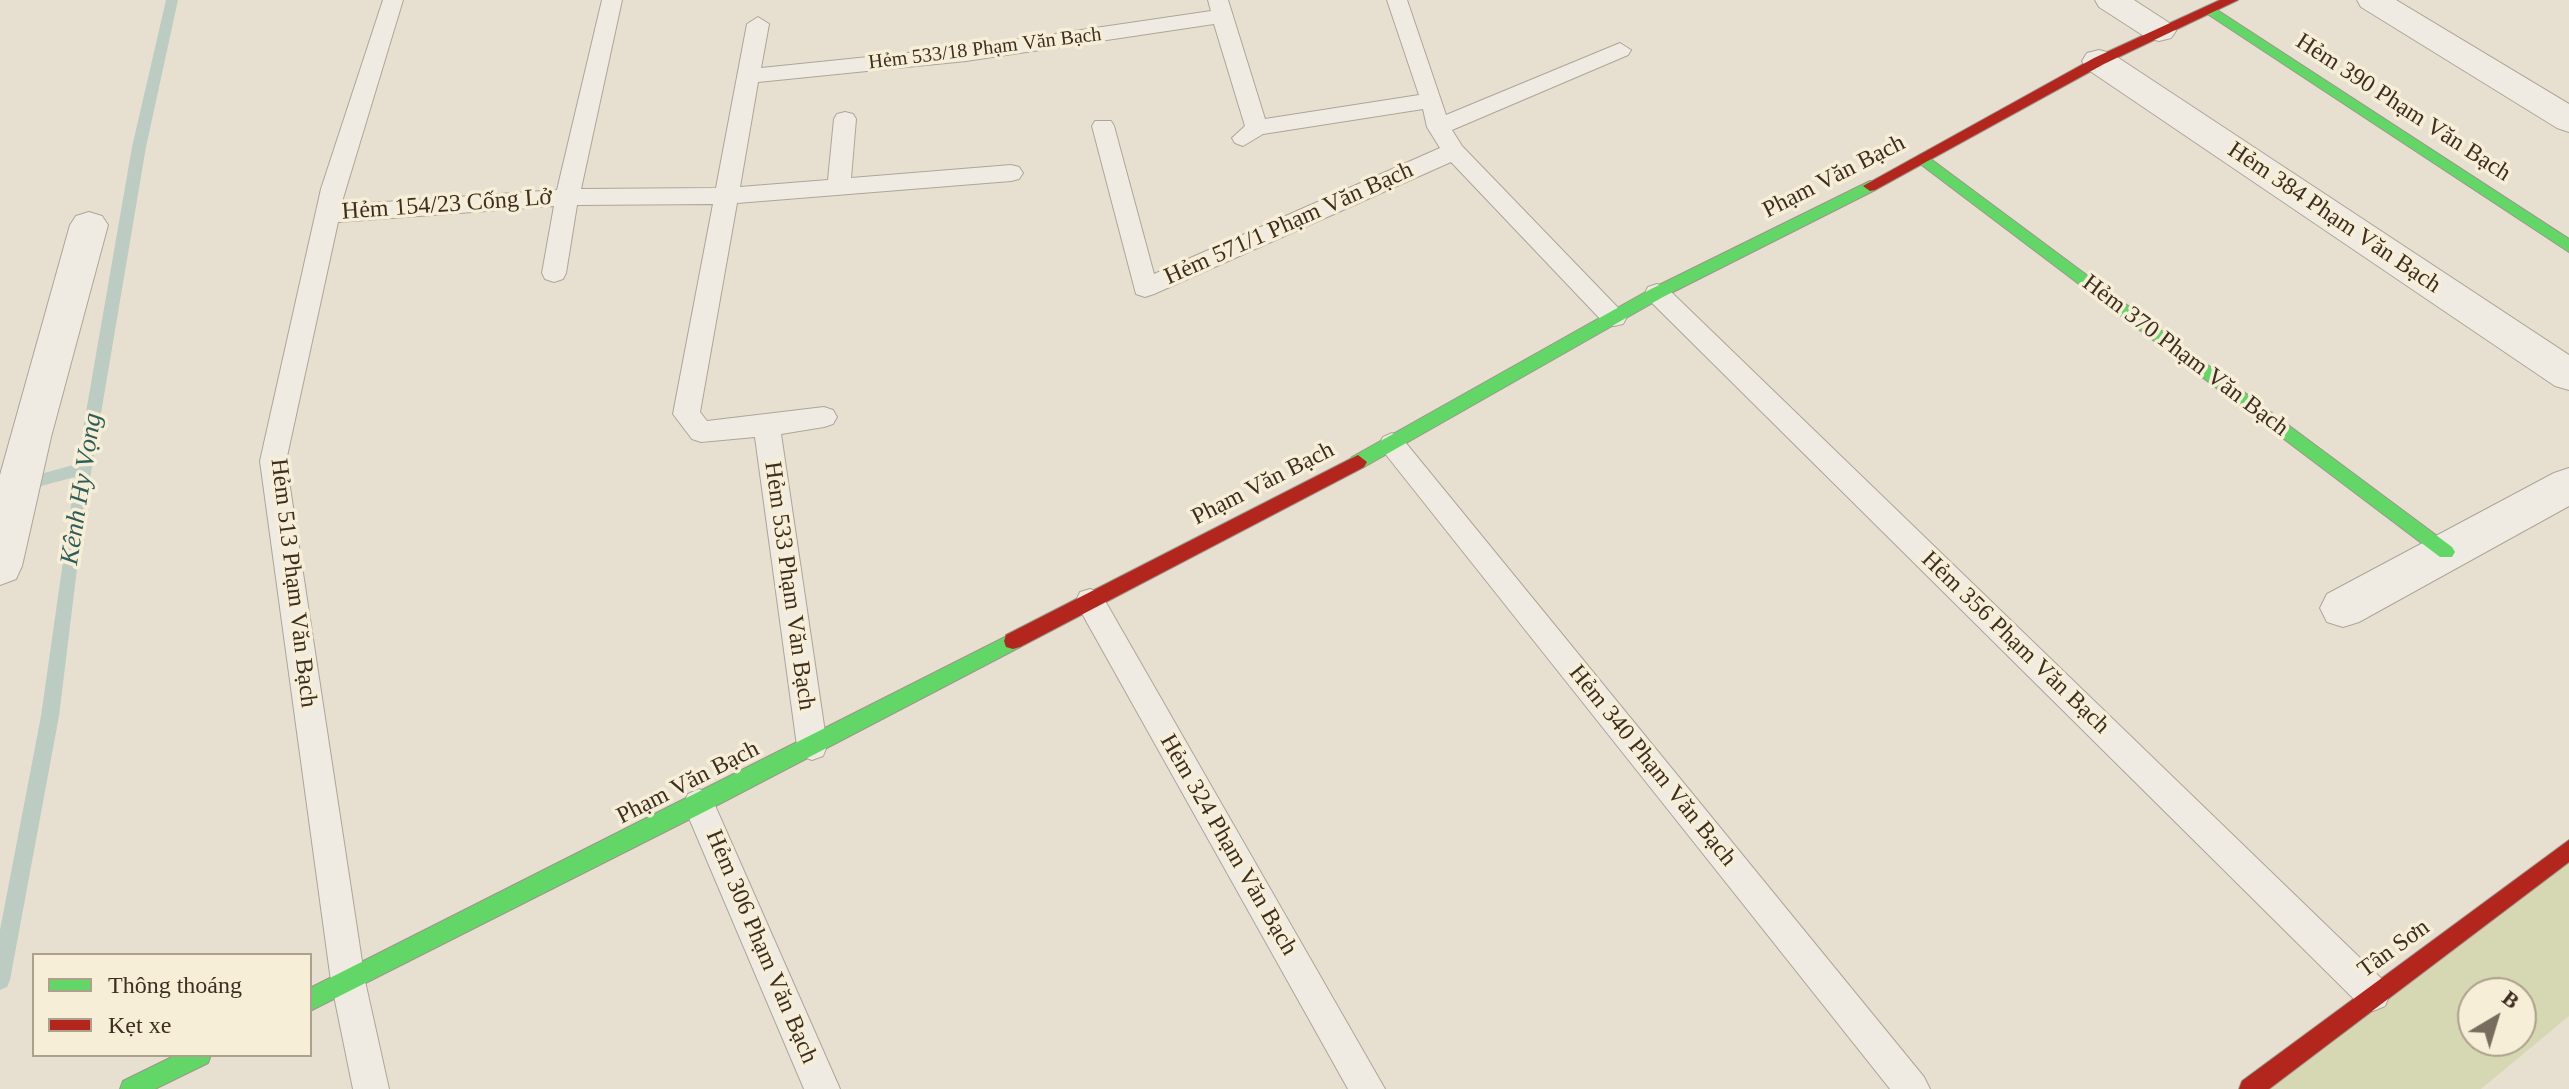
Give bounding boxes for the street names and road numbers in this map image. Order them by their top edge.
street label: Hẻm 533/18 Phạm Văn Bạch [867,23,1103,75]
street label: Hẻm 390 Phạm Văn Bạch [2290,28,2516,188]
street label: Phạm Văn Bạch [1758,129,1910,225]
street label: Hẻm 384 Phạm Văn Bạch [2222,136,2446,300]
street label: Hẻm 571/1 Phạm Văn Bạch [1160,156,1418,292]
street label: Hẻm 154/23 Cống Lở [341,183,553,227]
street label: Hẻm 370 Phạm Văn Bạch [2076,269,2294,443]
street label: Phạm Văn Bạch [1187,436,1339,532]
street label: Hẻm 513 Phạm Văn Bạch [263,457,323,709]
street label: Hẻm 533 Phạm Văn Bạch [757,460,821,712]
street label: Hẻm 356 Phạm Văn Bạch [1915,546,2115,740]
street label: Hẻm 340 Phạm Văn Bạch [1562,660,1742,872]
street label: Hẻm 324 Phạm Văn Bạch [1153,729,1303,961]
street label: Phạm Văn Bạch [612,735,764,831]
street label: Hẻm 306 Phạm Văn Bạch [699,826,823,1068]
street label: Tân Sơn [2353,913,2435,985]

